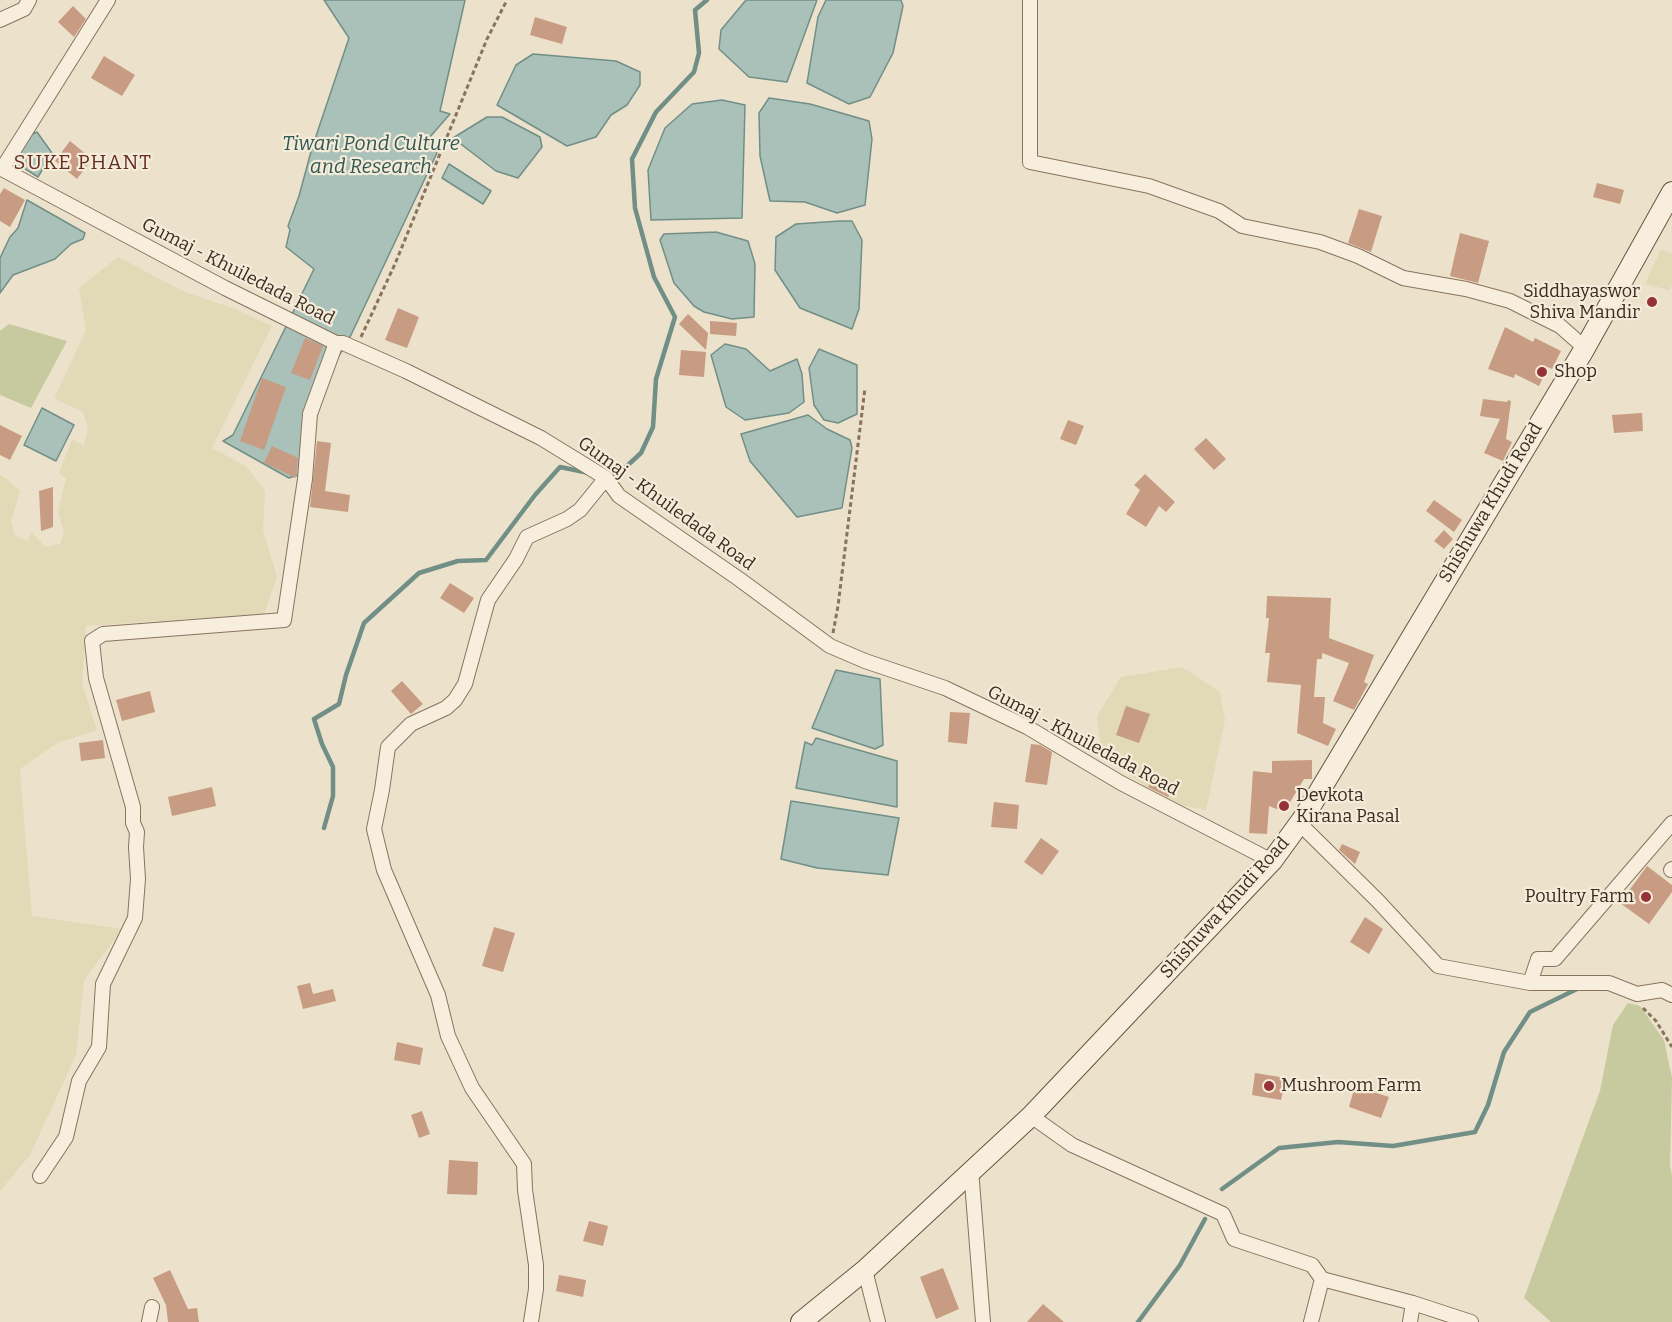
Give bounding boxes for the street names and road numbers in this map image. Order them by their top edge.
street label: Gumaj - Khuiledada Road [138,214,338,330]
street label: Shishuwa Khudi Road [1435,419,1547,587]
street label: Gumaj - Khuiledada Road [573,433,759,575]
street label: Gumaj - Khuiledada Road [984,681,1182,801]
street label: Shishuwa Khudi Road [1156,833,1294,983]

